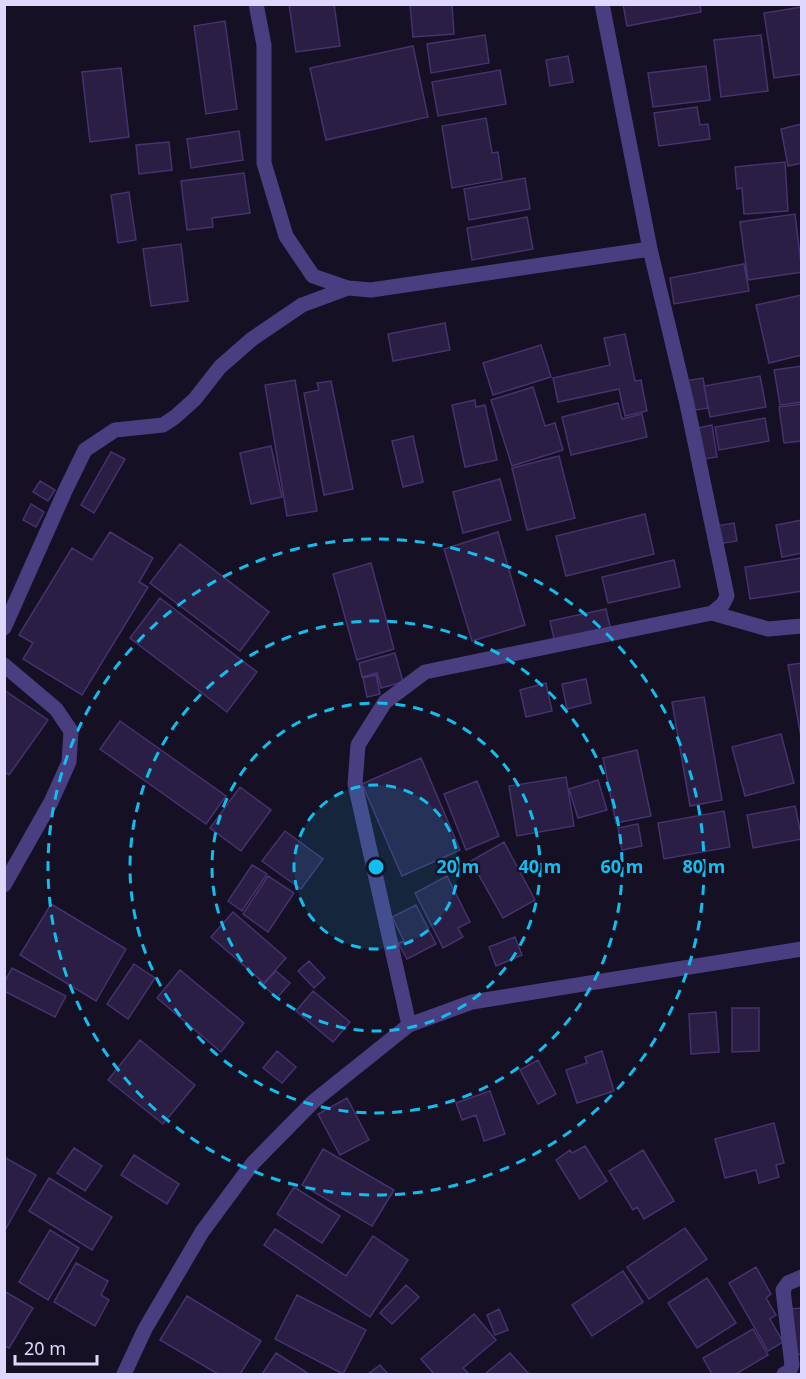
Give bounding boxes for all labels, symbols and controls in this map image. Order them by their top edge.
text: 20 m [437,854,479,878]
text: 40 m [519,854,561,878]
text: 60 m [601,854,643,878]
text: 80 m [683,854,725,878]
centre of rings [366,857,386,877]
scale bar [15,1328,98,1366]
text: 20 m [24,1336,66,1360]

